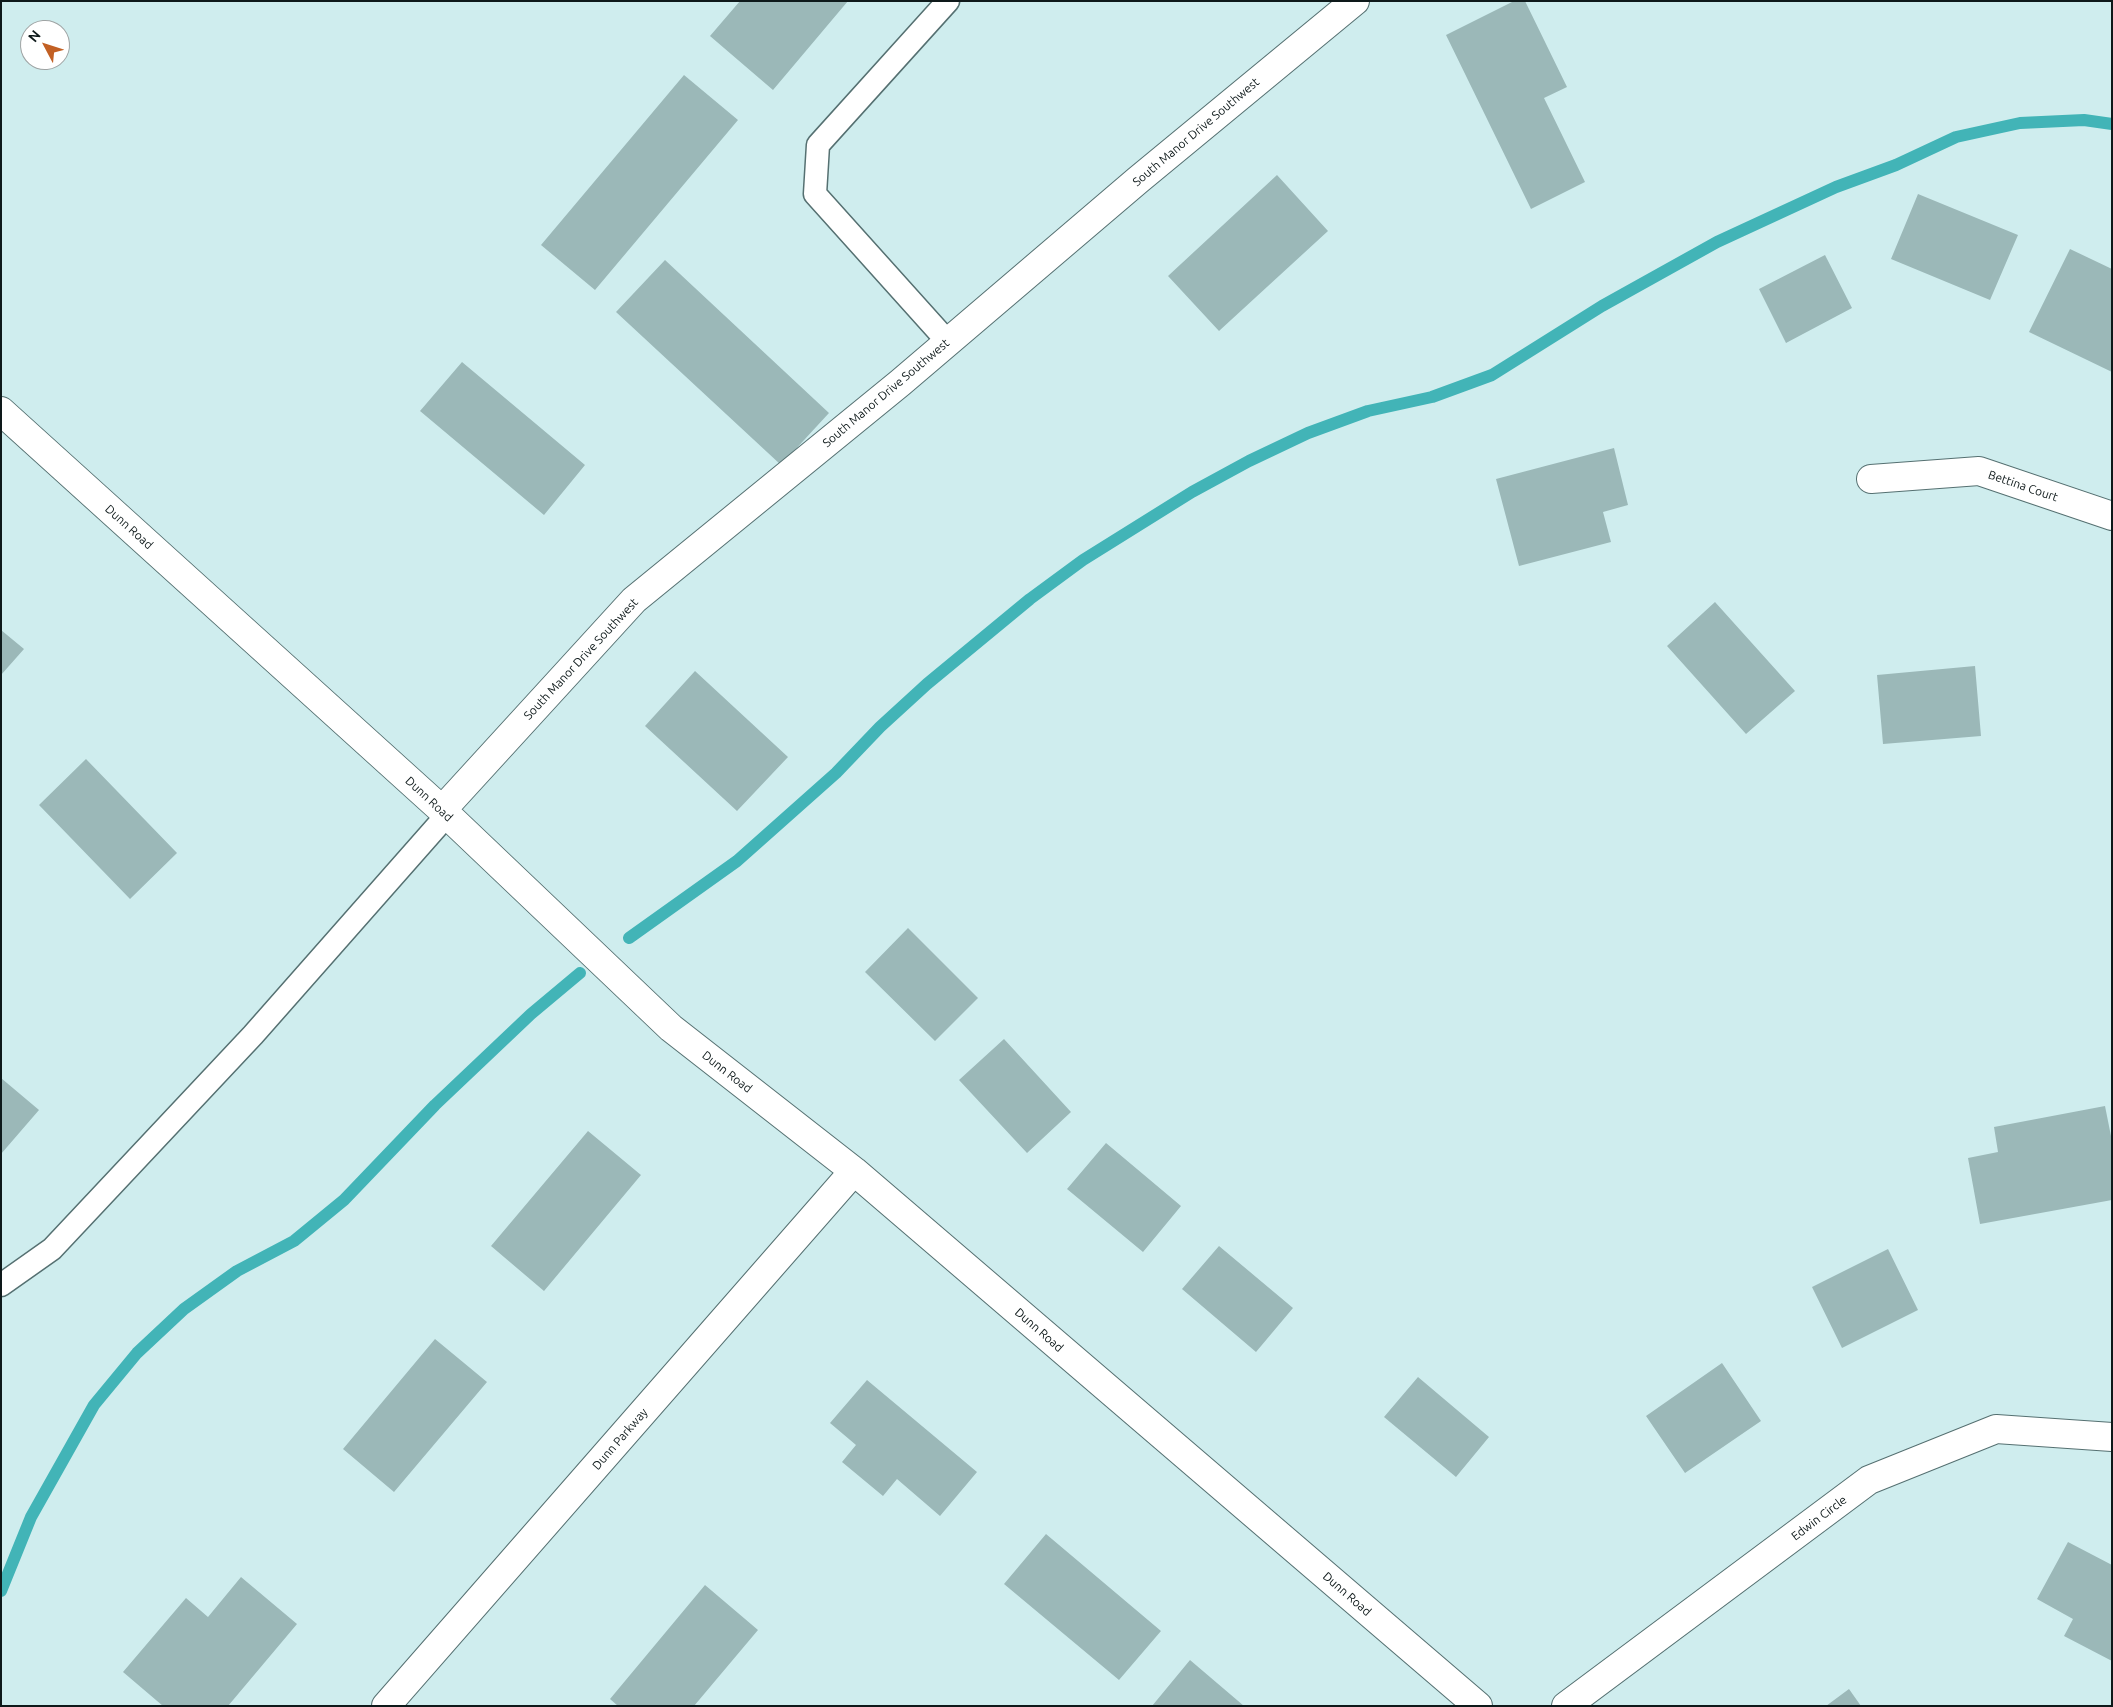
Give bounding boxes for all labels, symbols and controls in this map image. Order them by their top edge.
north arrow [20,20,70,70]
text: N [25,27,44,45]
street label: South Manor Drive Southwest [1130,75,1262,189]
street label: South Manor Drive Southwest [820,336,952,450]
street label: Bettina Court [1986,467,2060,505]
street label: Dunn Road [102,502,156,552]
street label: South Manor Drive Southwest [521,595,641,723]
street label: Dunn Road [402,773,456,825]
street label: Dunn Road [699,1048,755,1096]
street label: Dunn Road [1012,1305,1066,1355]
street label: Dunn Parkway [589,1405,651,1473]
street label: Edwin Circle [1788,1493,1850,1543]
street label: Dunn Road [1320,1569,1374,1619]

